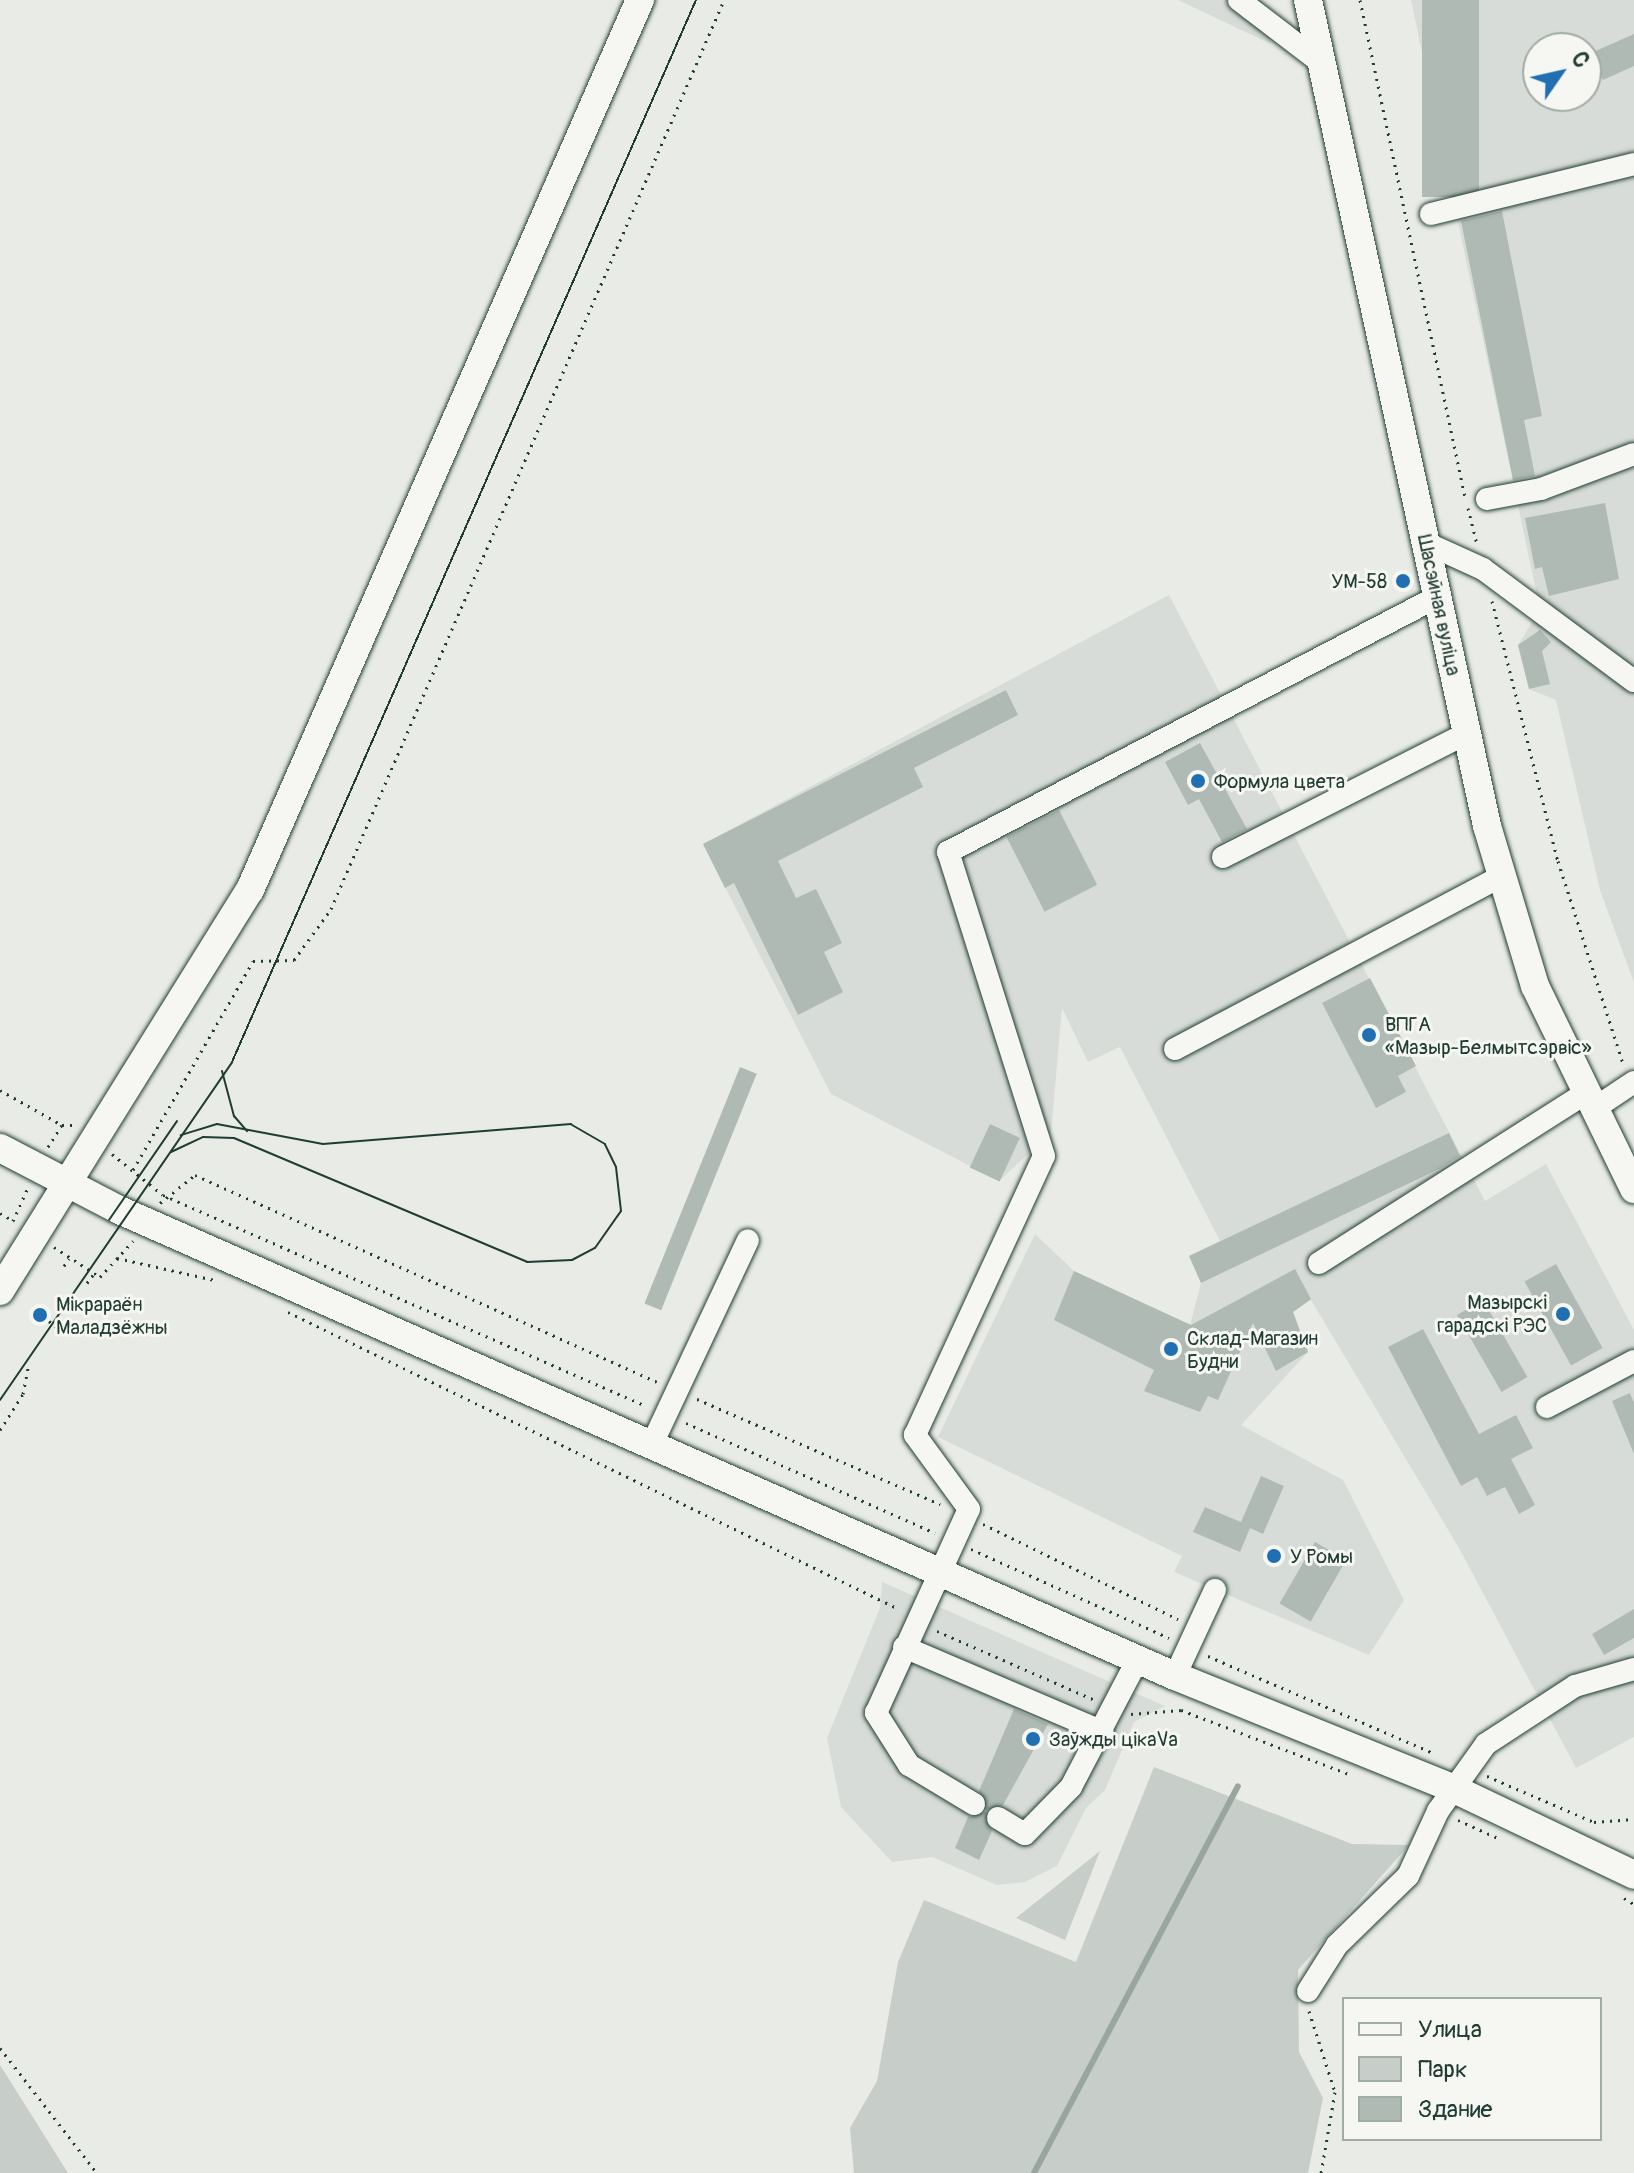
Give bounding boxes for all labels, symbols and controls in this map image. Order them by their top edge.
north arrow [1522,32,1602,112]
text: С [1565,46,1596,73]
street label: Шасэйная вуліца [1412,532,1466,678]
place label: УМ-58 [1331,569,1387,593]
marker: УМ-58 [1394,572,1412,590]
place label: Формула цвета [1214,769,1345,793]
marker: Формула цвета [1189,772,1207,790]
place label: ВПГА «Мазыр-Белмытсэрвіс» [1385,1012,1592,1059]
marker: ВПГА «Мазыр-Белмытсэрвіс» [1360,1026,1378,1044]
place label: Мазырскі гарадскі РЭС [1437,1290,1547,1337]
place label: Мікрараён Маладзёжны [56,1292,168,1339]
marker: Мазырскі гарадскі РЭС [1554,1305,1572,1323]
marker: Мікрараён Маладзёжны [31,1306,49,1324]
place label: Склад-Магазин Будни [1187,1326,1318,1373]
marker: Склад-Магазин Будни [1162,1340,1180,1358]
place label: У Ромы [1290,1544,1353,1568]
marker: У Ромы [1265,1547,1283,1565]
place label: Заўжды цікаVа [1049,1727,1178,1751]
marker: Заўжды цікаVа [1024,1730,1042,1748]
legend [1342,1997,1602,2141]
text: Улица [1418,2015,1482,2044]
text: Парк [1418,2055,1467,2084]
text: Здание [1418,2095,1492,2124]

